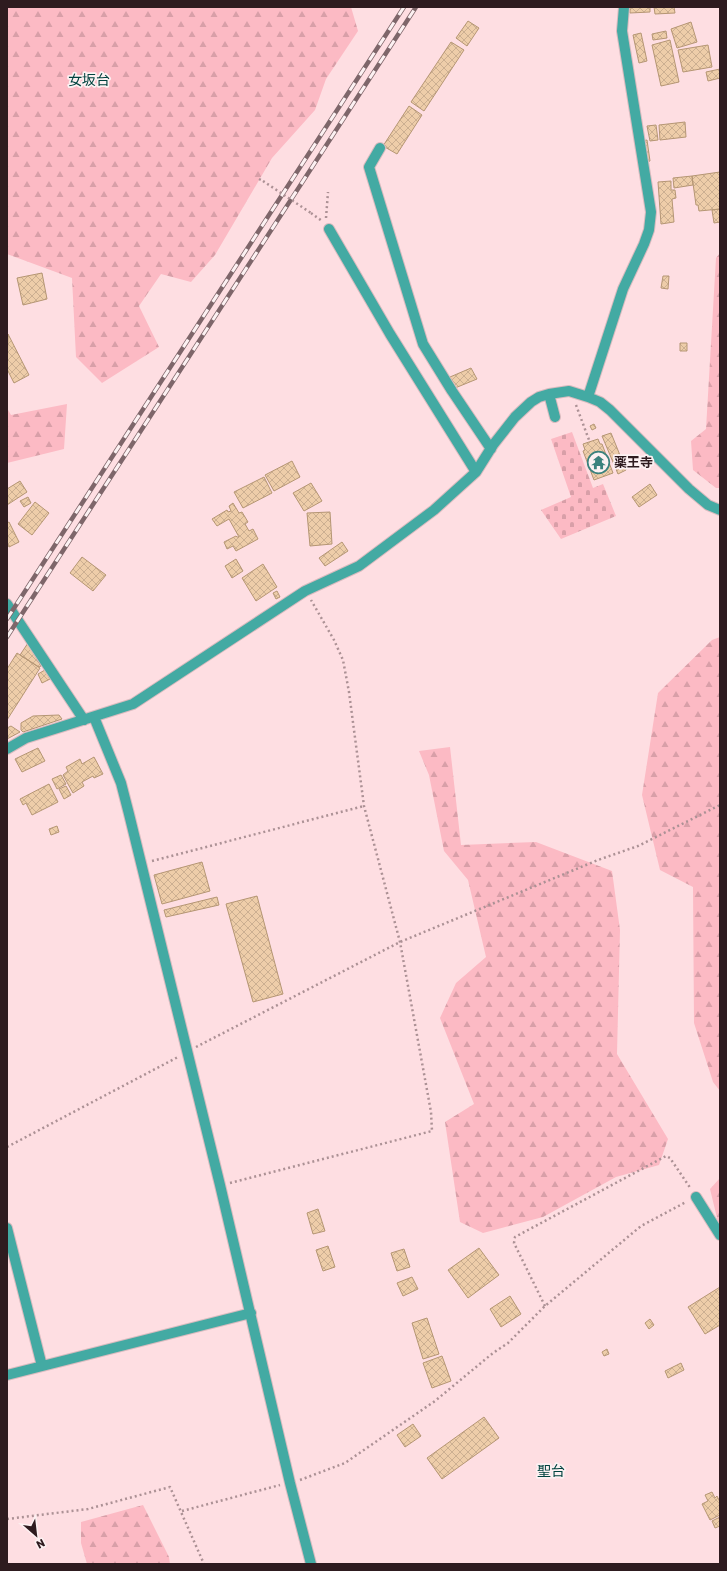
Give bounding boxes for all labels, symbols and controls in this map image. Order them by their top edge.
district label: 女坂台 [68,72,110,89]
temple icon: 薬王寺 [585,449,611,475]
place label: 薬王寺 [614,455,653,470]
district label: 聖台 [537,1463,565,1480]
north arrow [16,1515,56,1555]
text: N [34,1536,47,1551]

